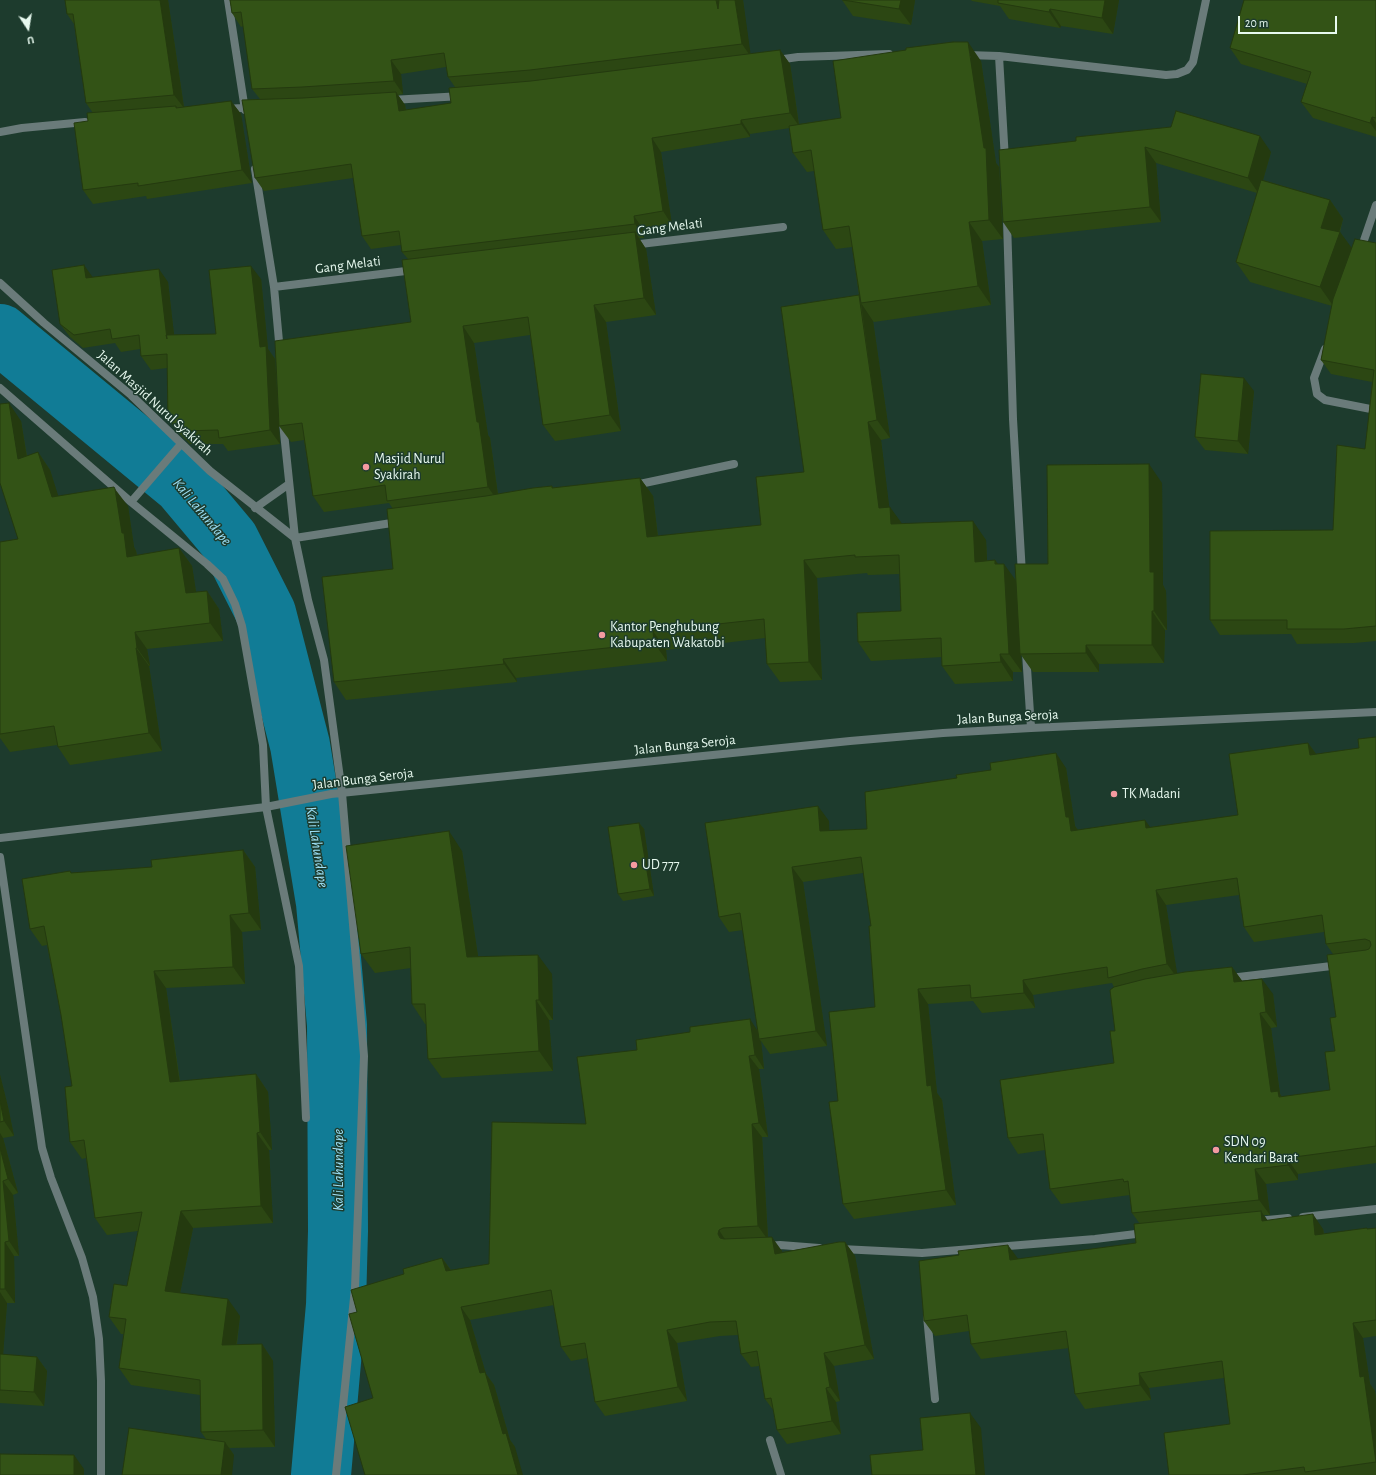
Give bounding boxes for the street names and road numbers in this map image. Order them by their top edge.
street label: Gang Melati [636,215,704,239]
street label: Gang Melati [314,253,382,277]
street label: Jalan Masjid Nurul Syakirah [94,347,216,459]
street label: Jalan Bunga Seroja [957,706,1059,728]
street label: Jalan Bunga Seroja [634,731,736,759]
street label: Jalan Bunga Seroja [312,764,414,794]

